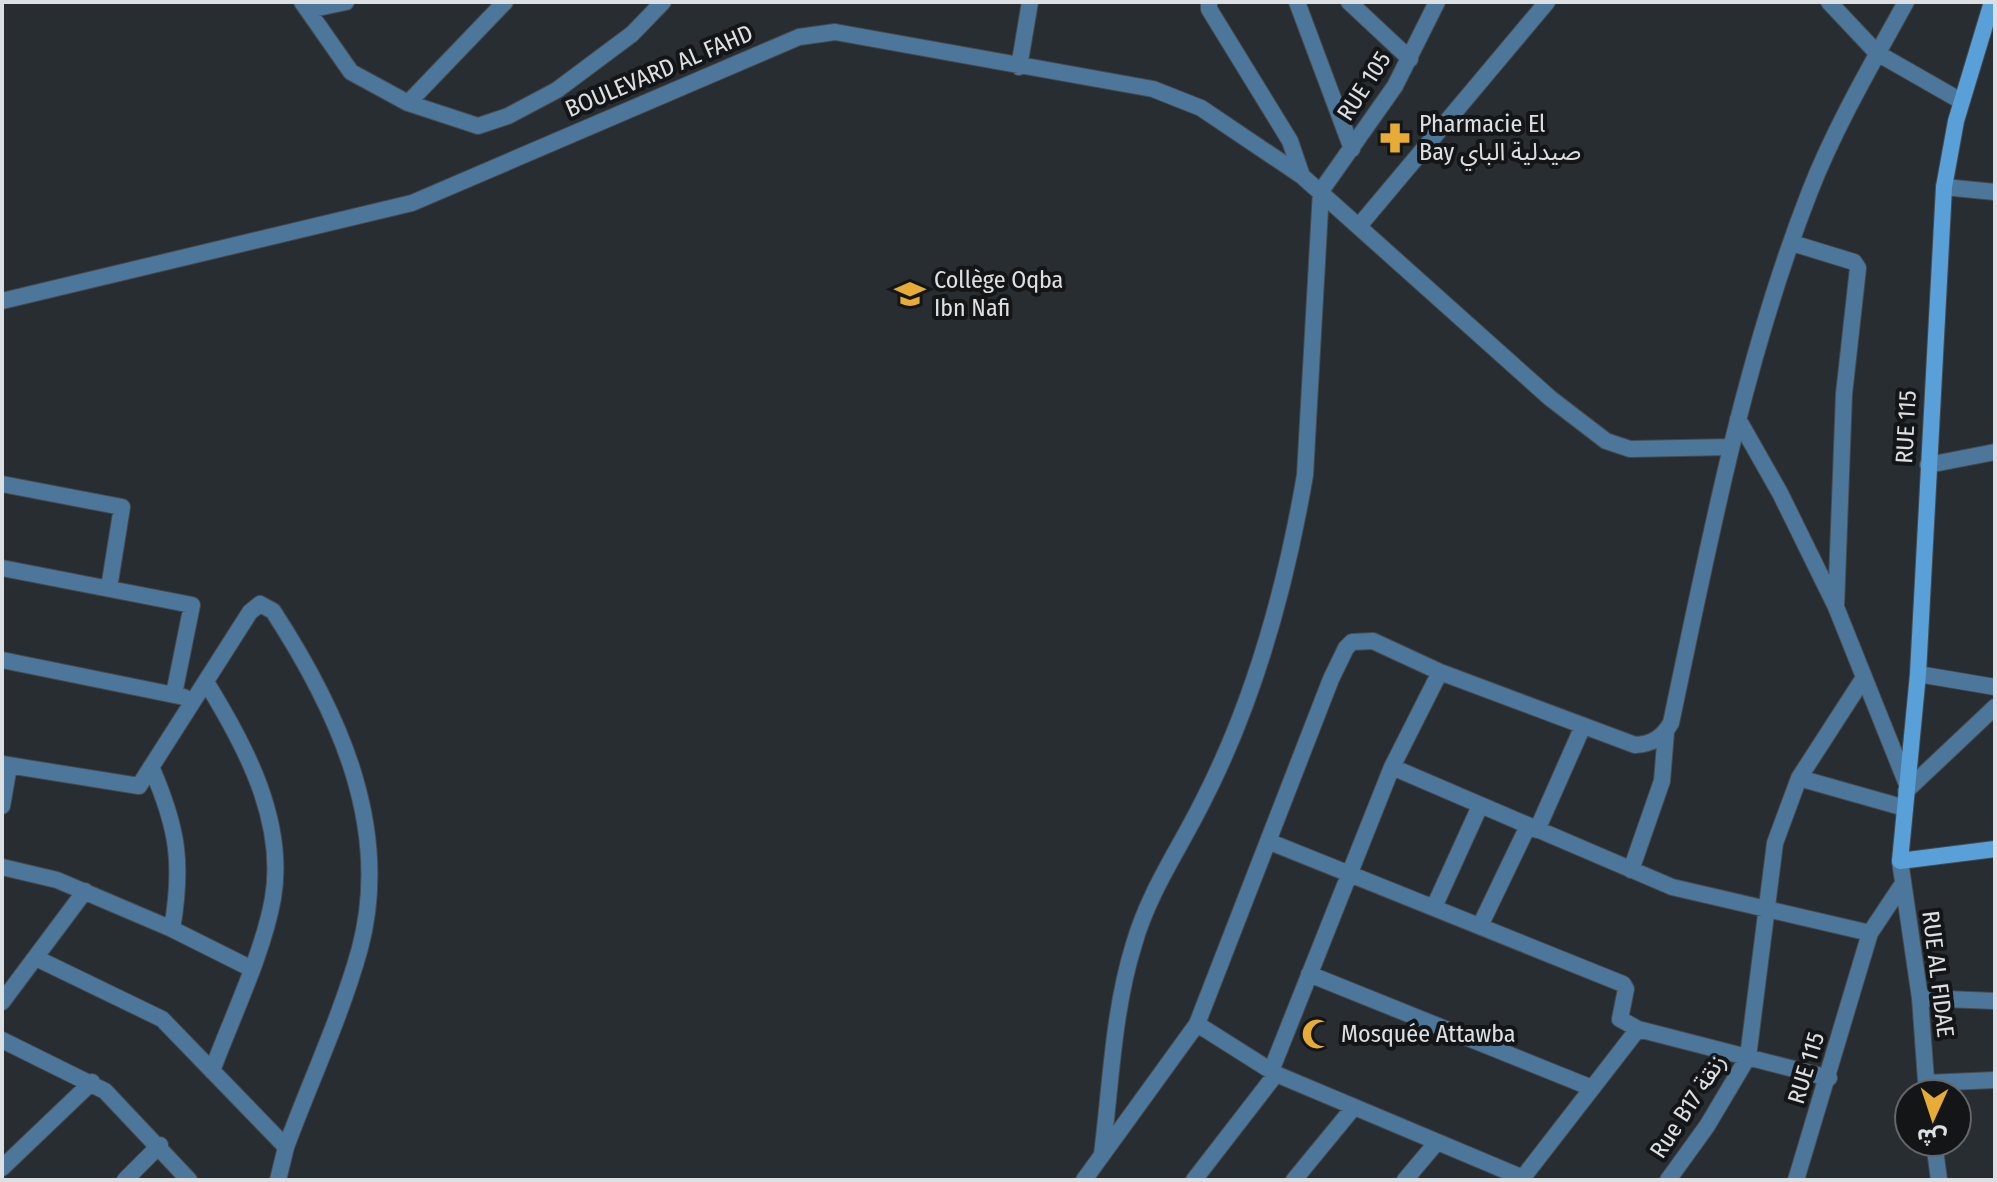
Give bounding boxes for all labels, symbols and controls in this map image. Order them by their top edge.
street label: BOULEVARD AL FAHD [561,19,757,123]
street label: RUE 105 [1331,46,1397,126]
place label: Pharmacie El Bay صيدلية الباي [1419,110,1581,171]
pharmacy icon: Pharmacie El Bay صيدلية الباي [1378,121,1412,155]
place label: Collège Oqba Ibn Nafi [934,266,1063,322]
school or university icon: Collège Oqba Ibn Nafi [893,277,927,311]
street label: RUE 115 [1890,390,1922,464]
street label: RUE AL FIDAE [1916,909,1960,1039]
mosque icon: Mosquée Attawba [1300,1017,1334,1051]
place label: Mosquée Attawba [1341,1020,1516,1048]
street label: RUE 115 [1782,1029,1830,1107]
street label: Rue B17 زنقة [1644,1049,1732,1163]
north arrow [1893,1078,1973,1158]
text: ش [1916,1123,1948,1152]

